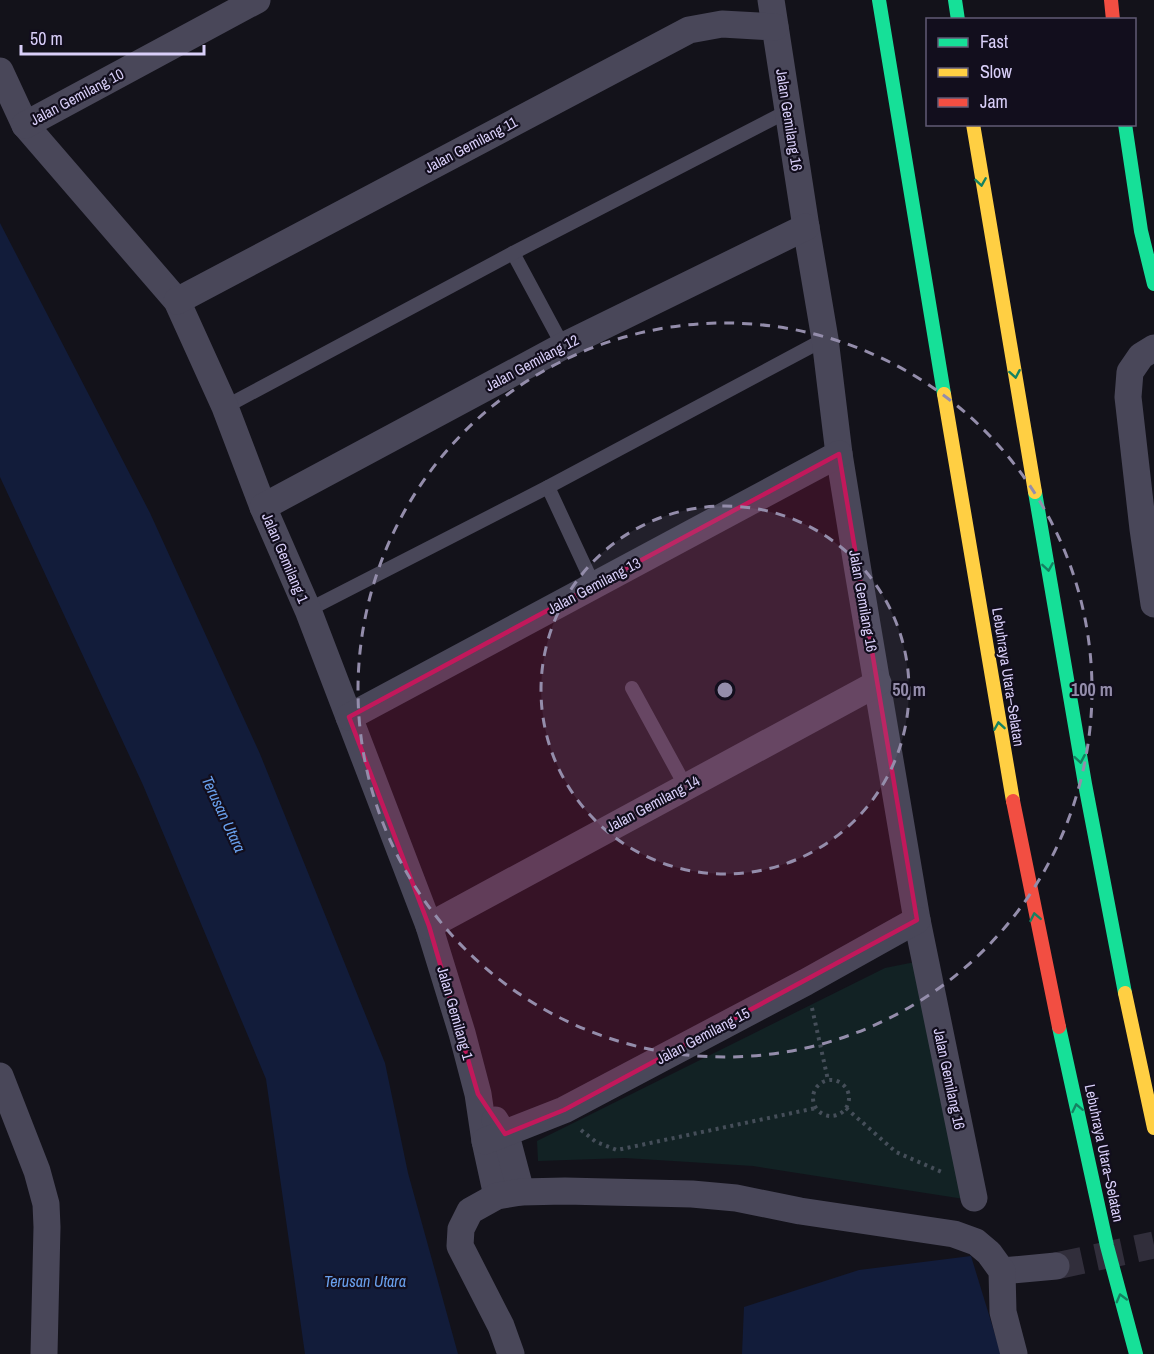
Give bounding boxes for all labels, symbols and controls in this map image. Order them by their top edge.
scale bar [21,18,204,56]
legend [926,18,1136,126]
text: 50 m [30,26,63,51]
text: Fast [980,29,1008,54]
text: Slow [980,59,1012,84]
street label: Jalan Gemilang 10 [26,63,127,130]
street label: Jalan Gemilang 16 [771,67,808,173]
text: Jam [980,89,1008,114]
street label: Jalan Gemilang 11 [421,111,521,178]
one-way arrow [974,177,987,187]
street label: Jalan Gemilang 12 [481,329,582,396]
one-way arrow [1008,369,1021,379]
street label: Jalan Gemilang 1 [257,509,314,606]
street label: Jalan Gemilang 16 [844,548,883,654]
street label: Jalan Gemilang 13 [543,552,644,619]
one-way arrow [1041,562,1053,571]
street label: Lebuhraya Utara–Selatan [987,606,1030,748]
text: 50 m [892,677,926,702]
text: 100 m [1071,677,1113,702]
centre of rings [715,680,735,700]
one-way arrow [993,721,1006,731]
one-way arrow [1073,754,1086,764]
street label: Jalan Gemilang 14 [602,770,703,837]
water label: Terusan Utara [197,772,251,856]
one-way arrow [1029,912,1042,922]
street label: Jalan Gemilang 1 [432,964,479,1062]
street label: Jalan Gemilang 15 [652,1002,753,1069]
street label: Jalan Gemilang 16 [928,1026,971,1132]
street label: Lebuhraya Utara–Selatan [1080,1082,1129,1224]
one-way arrow [1071,1103,1084,1113]
water label: Terusan Utara [324,1270,406,1292]
one-way arrow [1116,1293,1128,1303]

